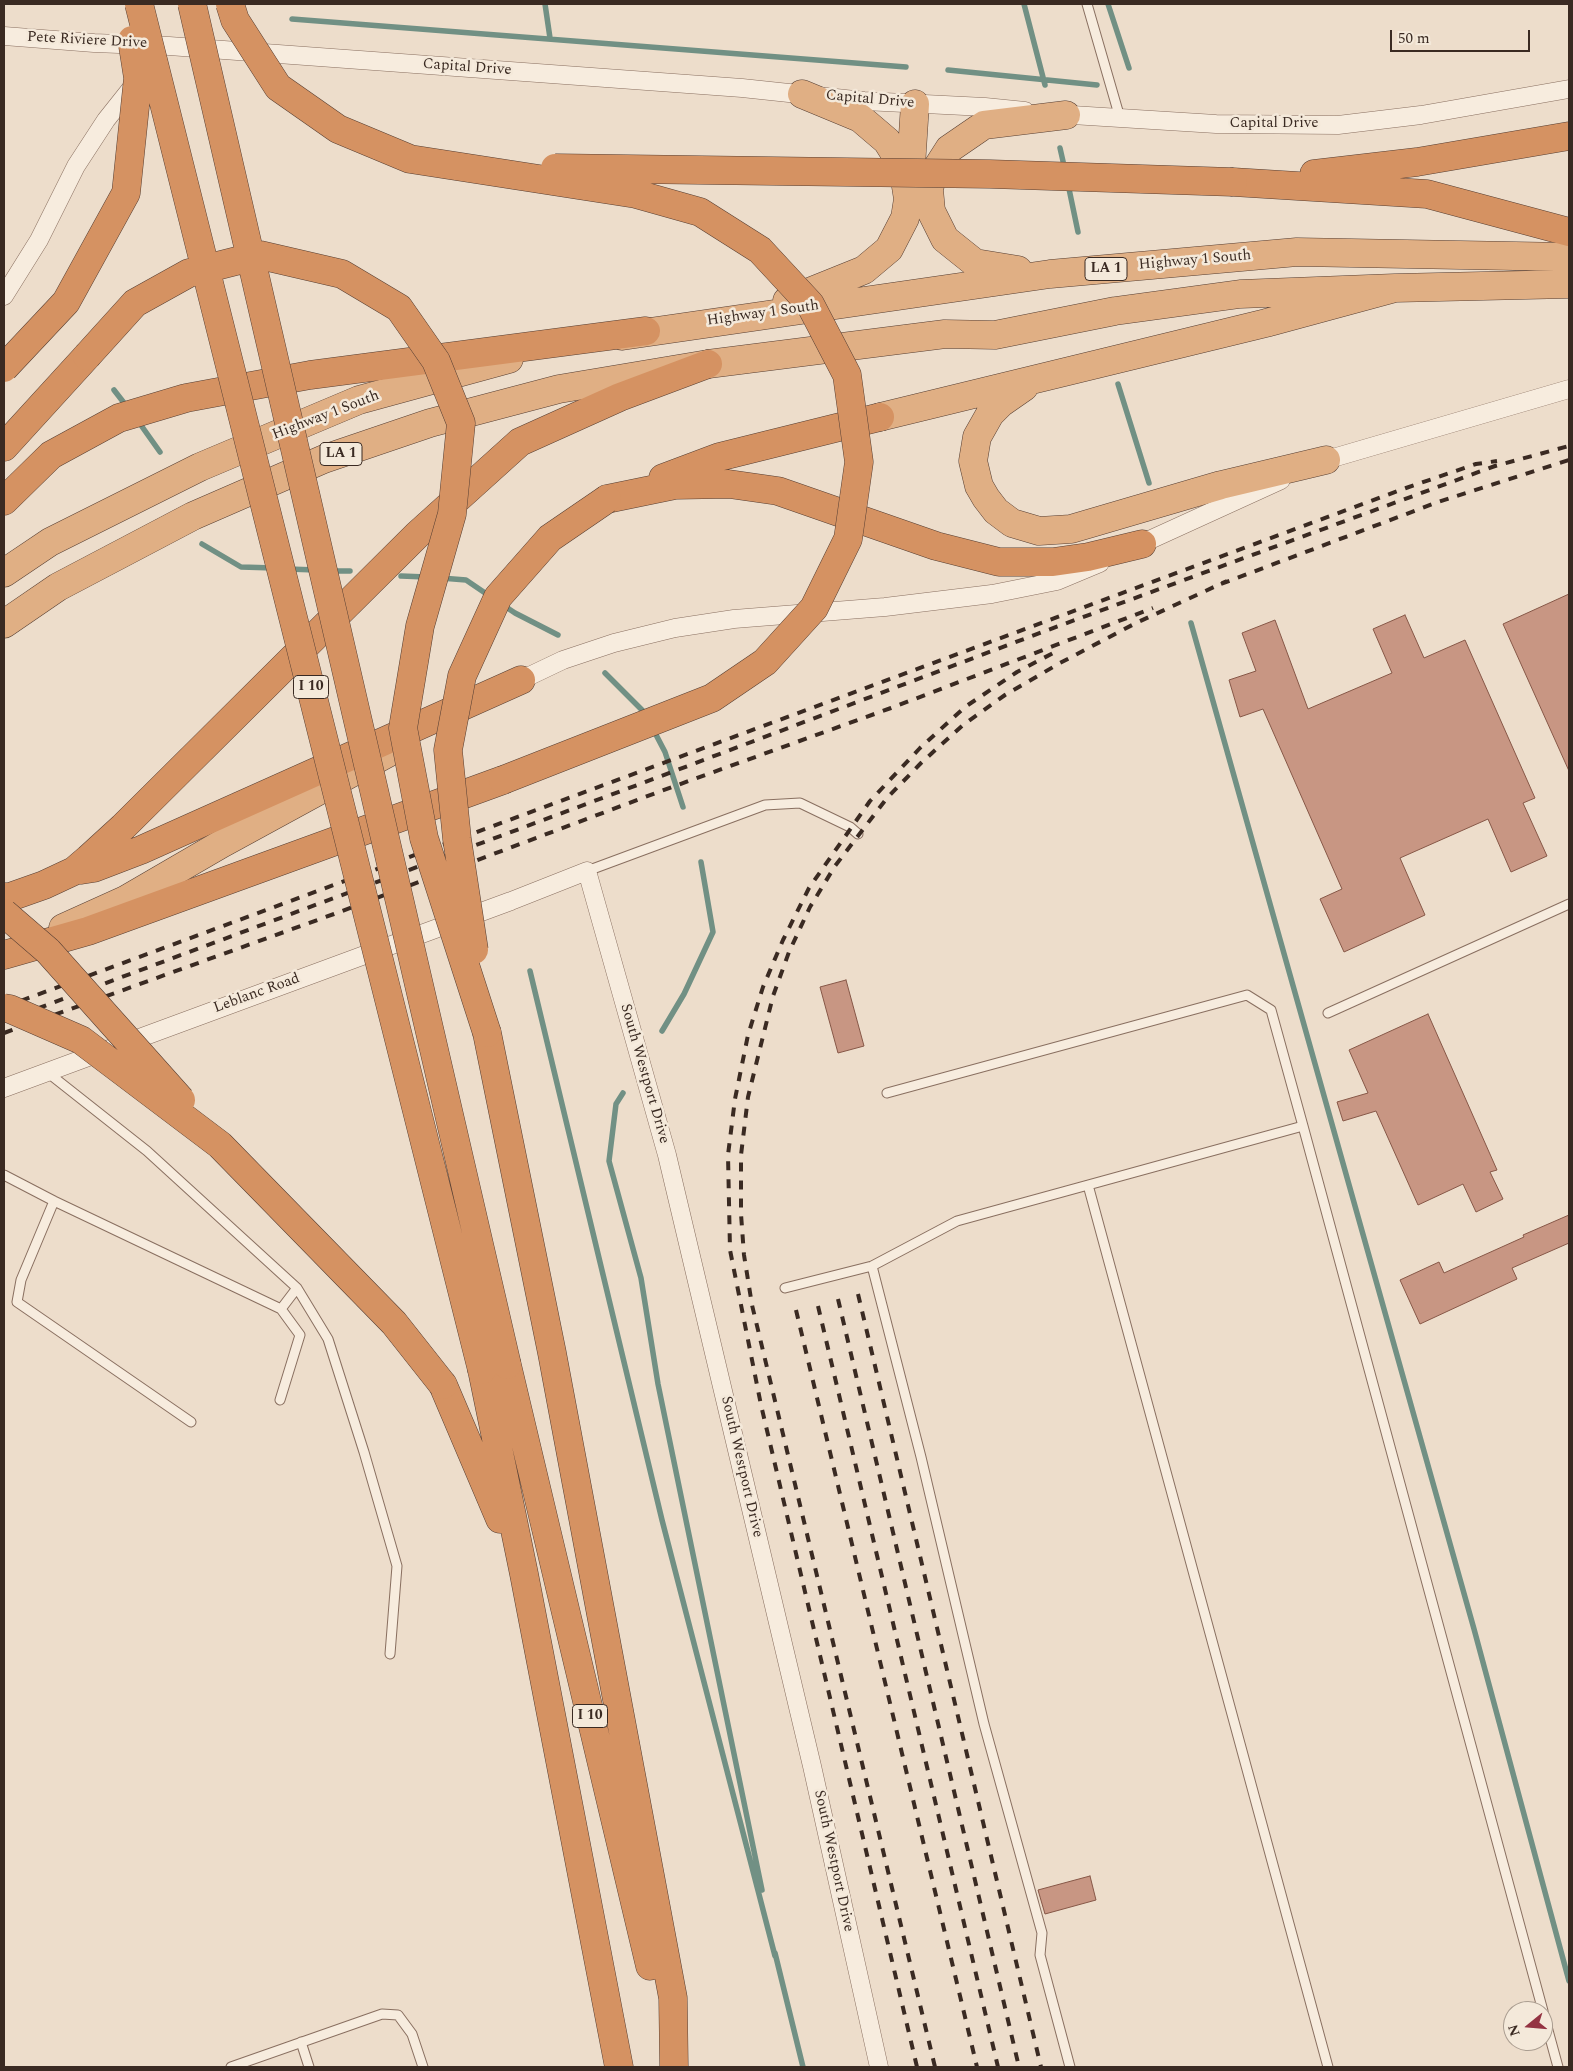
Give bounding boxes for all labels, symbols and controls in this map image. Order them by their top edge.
scale bar [1393,20,1533,52]
text: 50 m [1398,27,1430,50]
street label: Pete Riviere Drive [26,29,148,53]
street label: Capital Drive [422,56,512,80]
street label: Capital Drive [825,87,915,113]
street label: Capital Drive [1230,115,1318,133]
street label: Highway 1 South [1138,247,1252,275]
road number: LA 1 [1085,258,1127,280]
street label: Highway 1 South [706,297,820,331]
street label: Highway 1 South [270,387,382,445]
road number: LA 1 [320,442,362,466]
road number: I 10 [294,676,328,699]
street label: Leblanc Road [211,970,303,1018]
street label: South Westport Drive [615,1002,673,1146]
street label: South Westport Drive [716,1395,766,1539]
road number: I 10 [572,1704,608,1728]
street label: South Westport Drive [809,1788,857,1934]
north arrow [1503,2001,1553,2051]
text: N [1502,2022,1526,2039]

